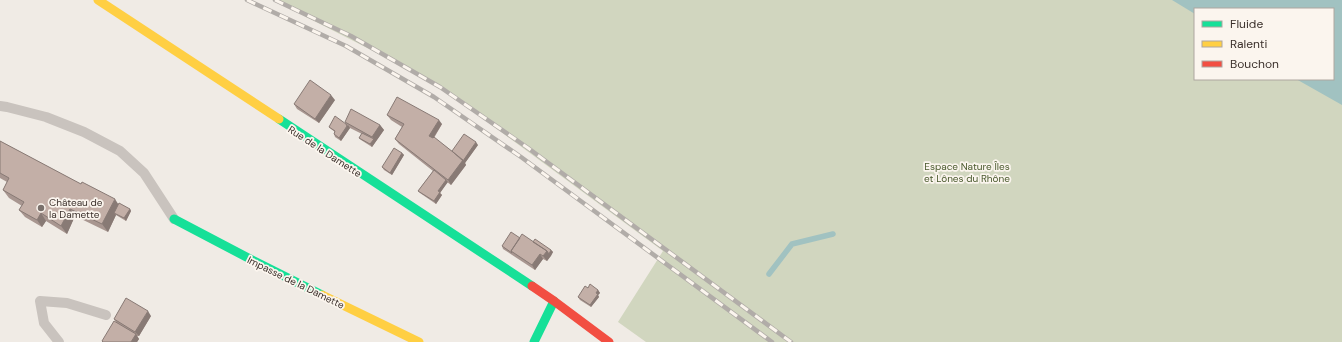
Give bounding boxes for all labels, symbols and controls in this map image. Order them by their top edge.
legend [1194,8,1334,80]
text: Fluide [1230,16,1263,32]
text: Ralenti [1230,36,1268,52]
text: Bouchon [1230,56,1279,72]
street label: Rue de la Damette [286,123,364,180]
park label: Espace Nature Îles et Lônes du Rhône [924,160,1010,185]
place label: Château de la Damette [49,196,103,221]
marker: Château de la Damette [36,203,46,213]
street label: Impasse de la Damette [245,253,347,312]

